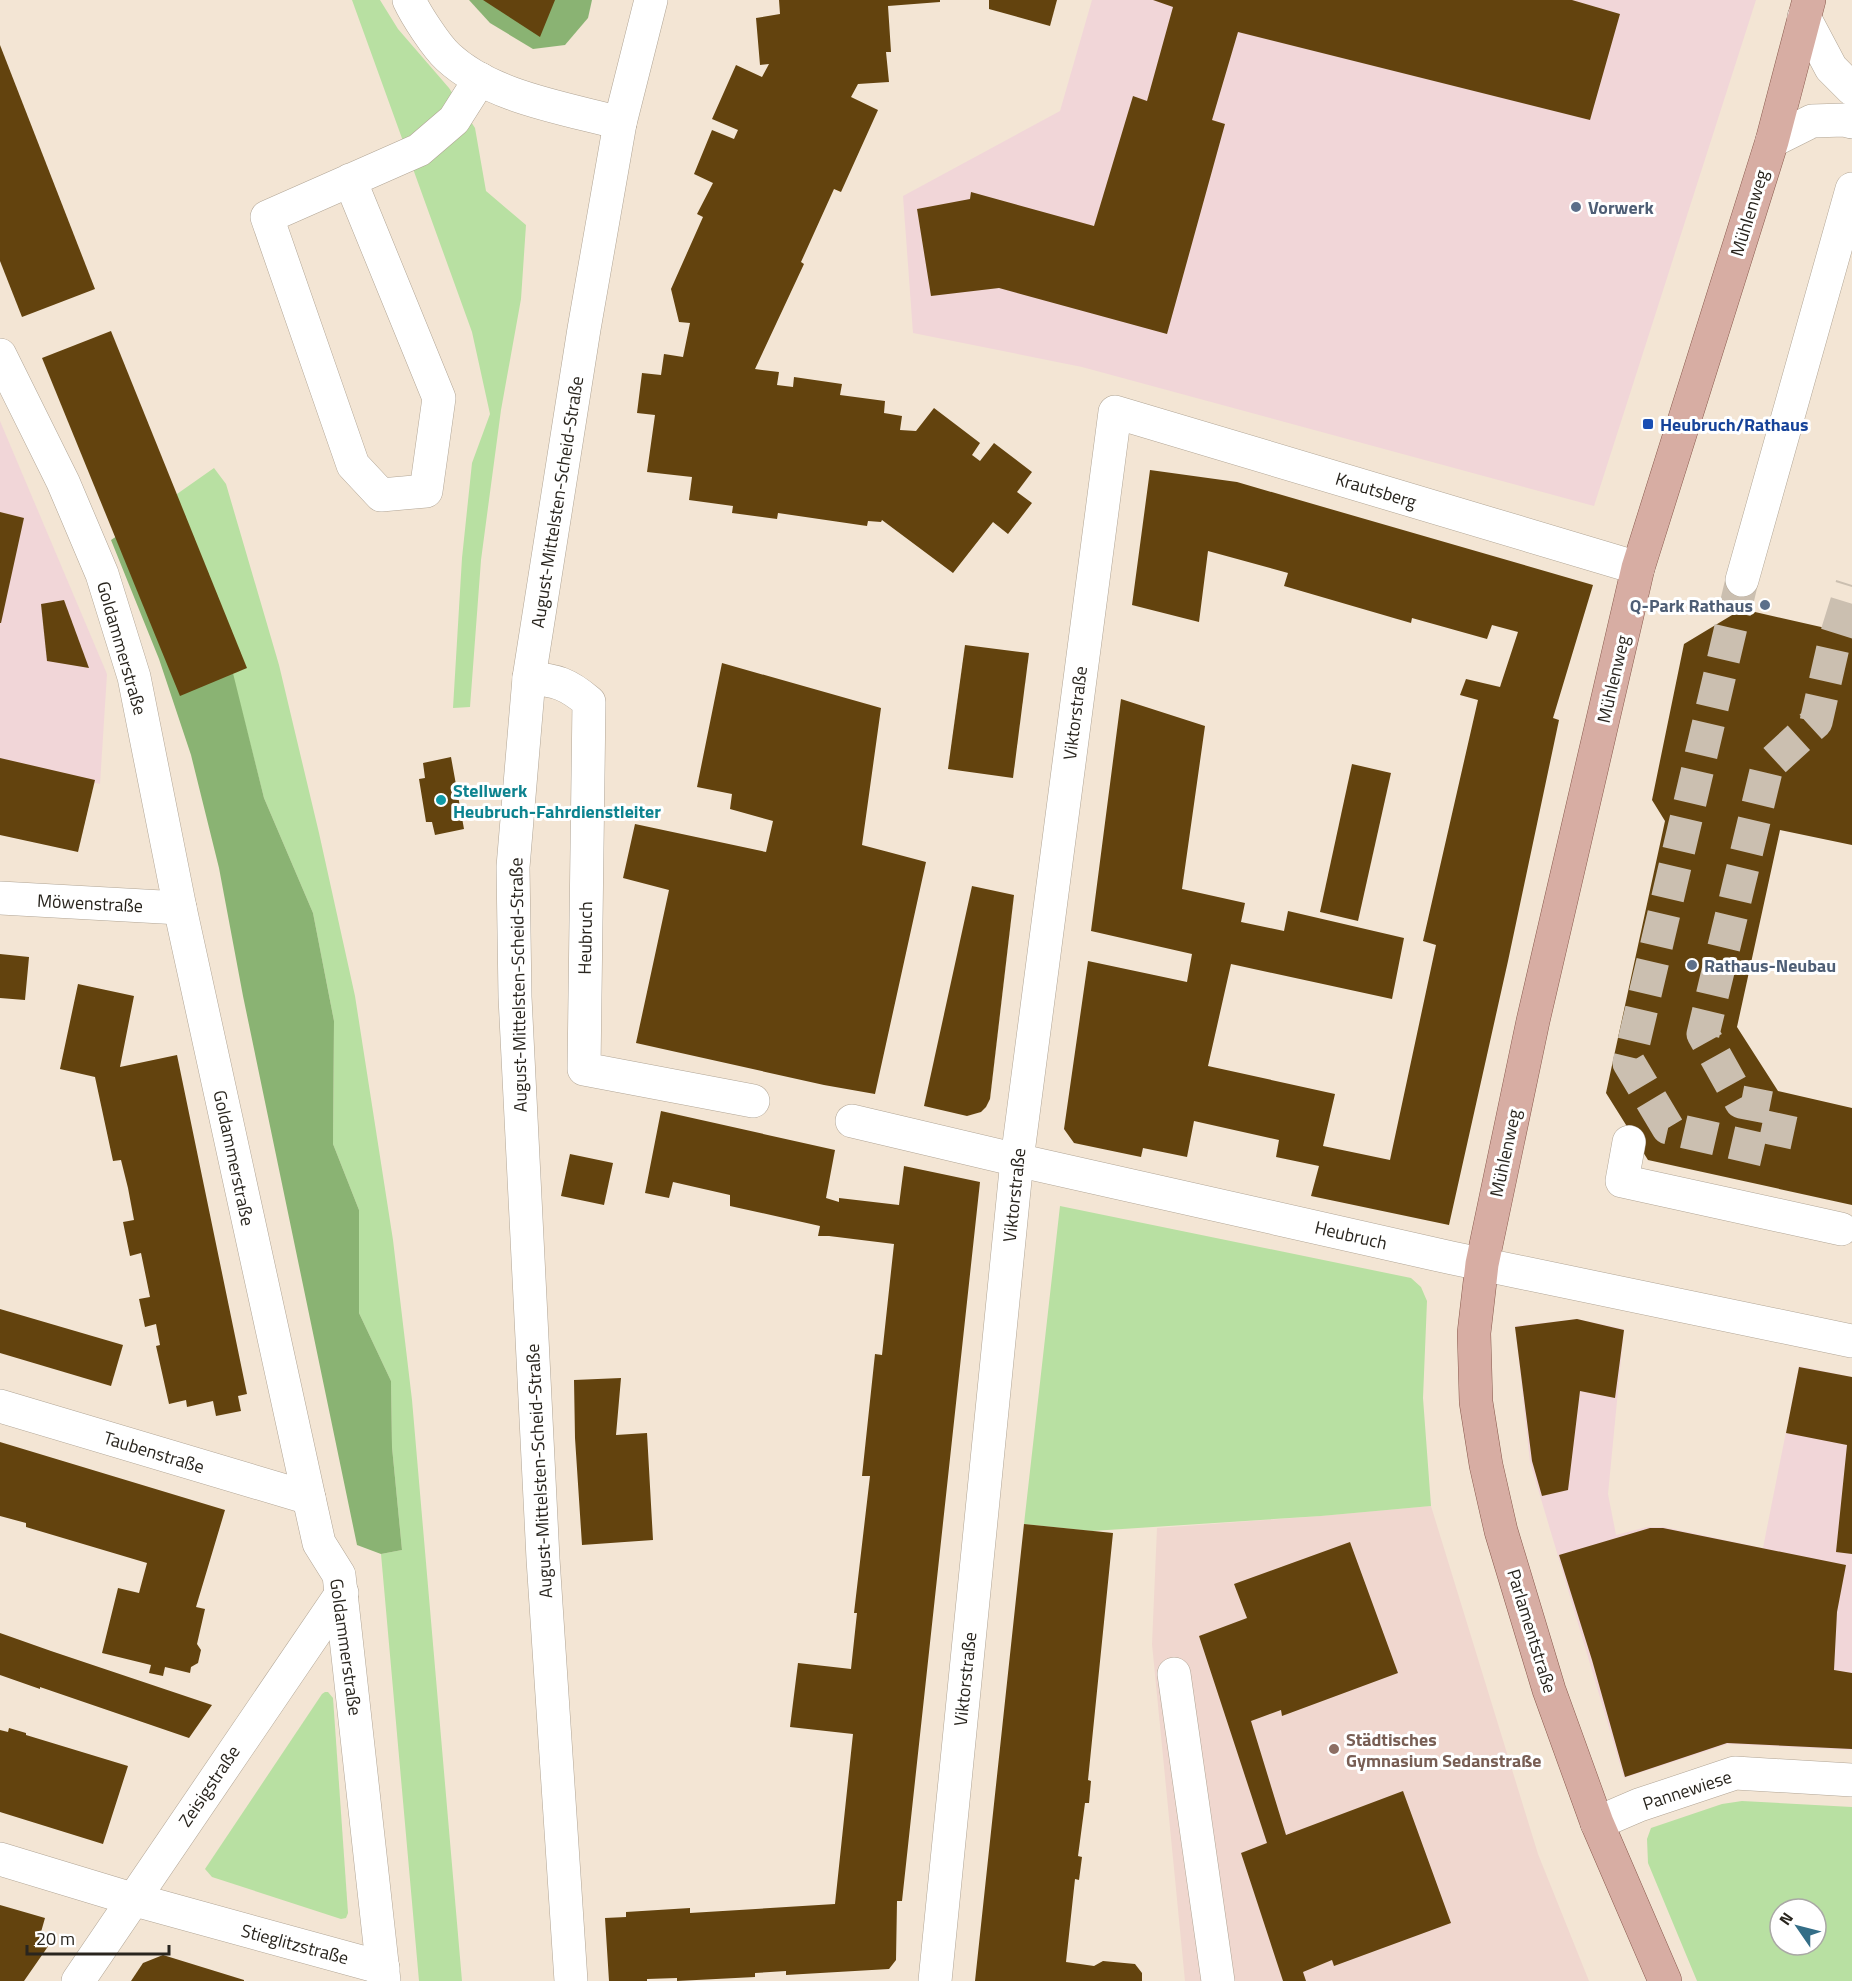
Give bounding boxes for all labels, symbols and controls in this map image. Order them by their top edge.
street label: Mühlenweg [1723,166,1775,260]
place label: Vorwerk [1588,194,1654,221]
marker: Vorwerk [1569,200,1583,214]
street label: August-Mittelsten-Scheid-Straße [524,374,590,630]
place label: Heubruch/Rathaus [1660,411,1808,438]
marker: Heubruch/Rathaus [1641,417,1655,431]
street label: Krautsberg [1332,465,1420,515]
street label: Goldammerstraße [90,578,154,718]
place label: Q-Park Rathaus [1630,592,1753,619]
marker: Q-Park Rathaus [1758,598,1772,612]
street label: Mühlenweg [1590,633,1636,725]
street label: Viktorstraße [1056,664,1094,762]
place label: Stellwerk Heubruch-Fahrdienstleiter [453,777,661,825]
marker: Stellwerk Heubruch-Fahrdienstleiter [434,793,448,807]
street label: August-Mittelsten-Scheid-Straße [502,857,534,1113]
street label: Möwenstraße [36,887,144,919]
street label: Heubruch [571,901,599,975]
place label: Rathaus-Neubau [1704,952,1836,979]
marker: Rathaus-Neubau [1685,958,1699,972]
street label: Goldammerstraße [206,1088,262,1228]
street label: Mühlenweg [1483,1107,1527,1199]
street label: Viktorstraße [996,1147,1032,1243]
street label: Heubruch [1312,1214,1390,1256]
street label: August-Mittelsten-Scheid-Straße [519,1343,559,1599]
street label: Taubenstraße [100,1424,208,1480]
street label: Parlamentstraße [1500,1566,1564,1696]
street label: Goldammerstraße [323,1577,369,1717]
street label: Viktorstraße [947,1631,983,1727]
place label: Städtisches Gymnasium Sedanstraße [1346,1726,1541,1774]
street label: Zeisigstraße [172,1740,246,1832]
marker: Städtisches Gymnasium Sedanstraße [1327,1742,1341,1756]
street label: Pannewiese [1639,1763,1735,1817]
north arrow [1768,1897,1828,1957]
text: N [1773,1907,1799,1930]
street label: Stieglitzstraße [238,1917,352,1971]
scale bar [27,1918,170,1956]
text: 20 m [36,1925,75,1952]

